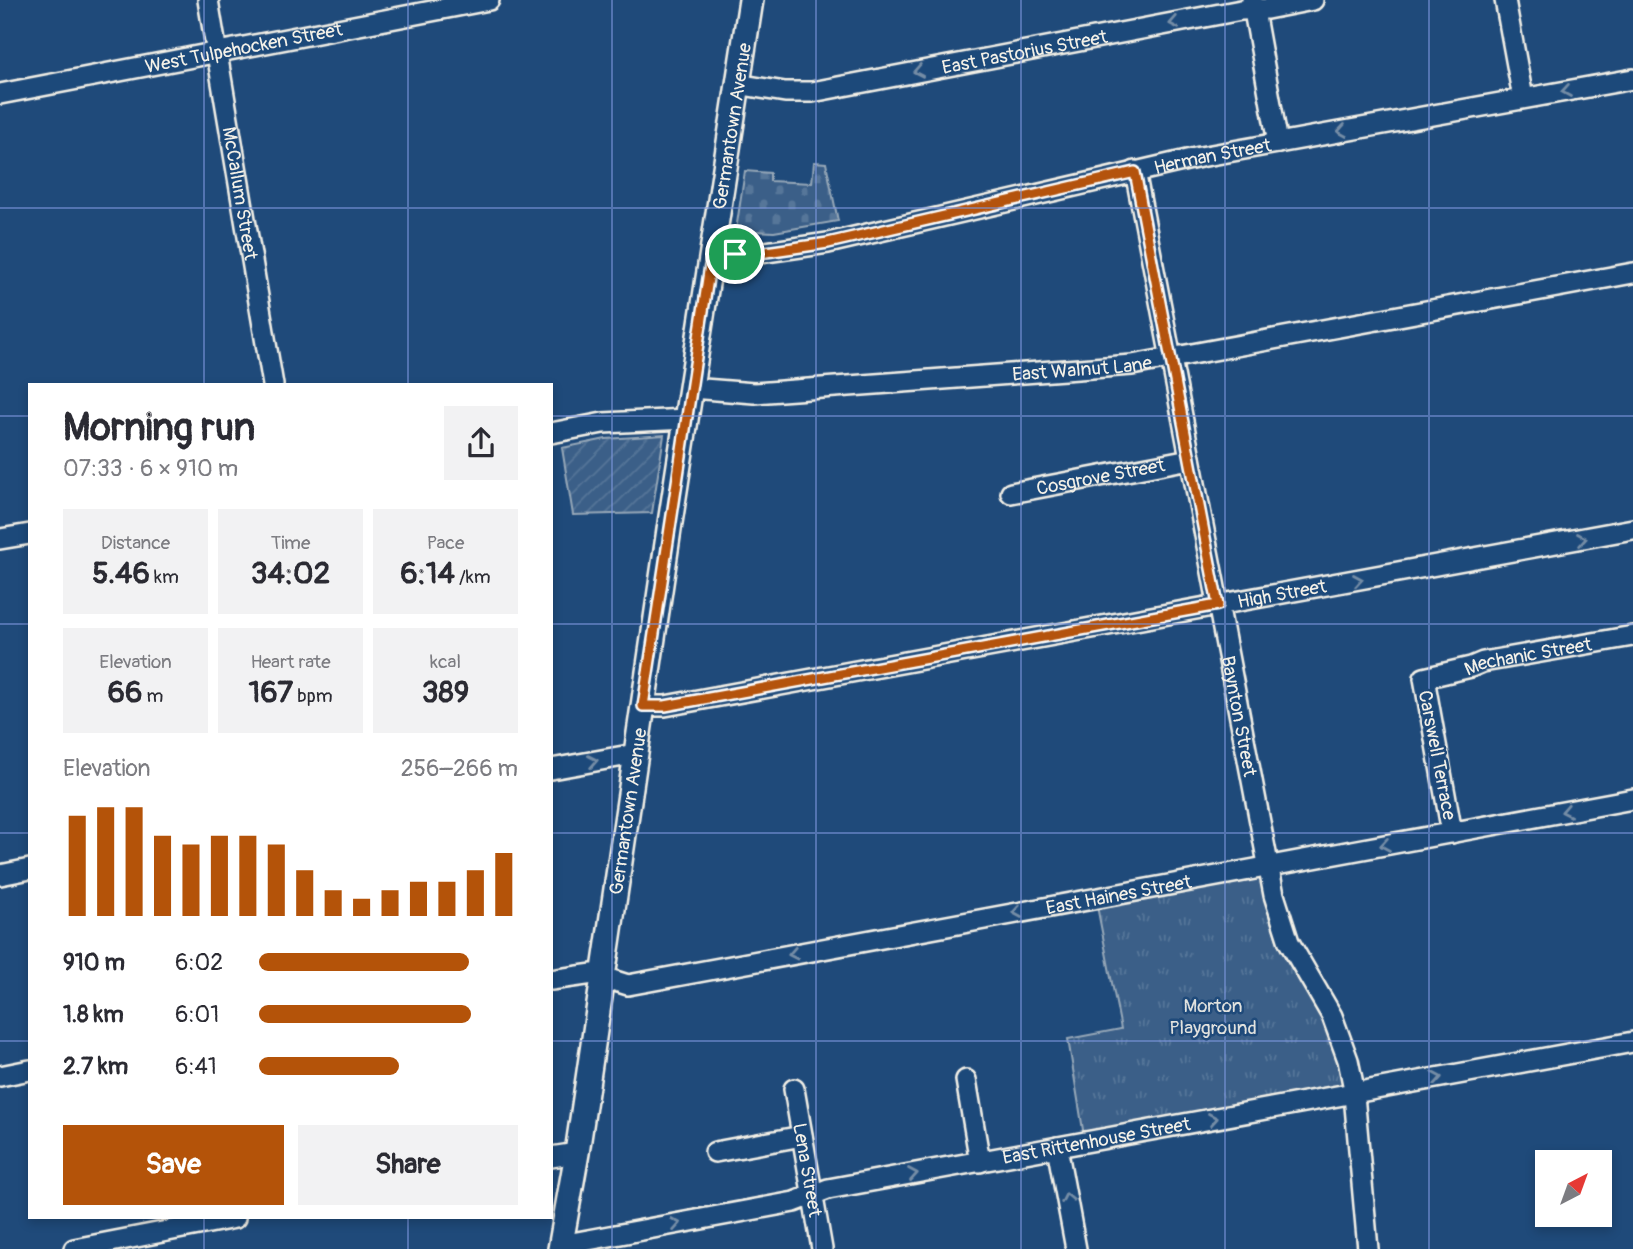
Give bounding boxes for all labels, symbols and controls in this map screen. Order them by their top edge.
one-way arrow [1168,15,1180,30]
street label: West Tulpehocken Street [143,17,345,79]
street label: East Pastorius Street [940,25,1110,80]
street label: Germantown Avenue [708,41,757,211]
one-way arrow [912,63,924,78]
one-way arrow [1560,83,1572,98]
one-way arrow [1336,123,1348,138]
street label: McCallum Street [217,125,263,262]
street label: Herman Street [1152,133,1273,180]
pin [705,224,765,284]
icon: arrive [716,235,754,273]
street label: East Walnut Lane [1011,351,1154,387]
text: Morning run [63,404,255,452]
button: share [444,406,518,480]
street label: Cosgrove Street [1034,453,1167,501]
text: 07:33 · 6 × 910 m [63,454,238,483]
text: Distance [101,531,170,555]
text: Time [271,531,310,555]
text: Pace [427,531,464,555]
one-way arrow [1575,532,1587,547]
text: 5.46 [92,555,150,592]
text: 34:02 [251,555,330,592]
text: 6:14 [400,555,455,592]
text: km [150,565,179,589]
text: /km [455,565,491,589]
one-way arrow [1352,573,1364,588]
street label: High Street [1236,574,1329,614]
street label: Mechanic Street [1461,632,1594,681]
text: Elevation [99,650,172,674]
text: Heart rate [250,650,331,674]
text: kcal [430,650,461,674]
street label: Baynton Street [1215,654,1262,779]
text: 66 [108,674,142,711]
text: 167 [248,674,293,711]
text: 389 [422,674,469,711]
text: m [142,684,163,708]
text: bpm [293,684,333,708]
street label: Carswell Terrace [1413,688,1461,823]
street label: Germantown Avenue [604,726,653,896]
text: Elevation [63,754,151,783]
text: 256–266 m [401,754,518,783]
one-way arrow [587,755,599,770]
one-way arrow [1560,803,1572,818]
one-way arrow [1379,837,1391,852]
street label: East Haines Street [1044,870,1194,920]
one-way arrow [1011,904,1023,919]
one-way arrow [787,946,799,961]
text: 910 m [63,948,125,977]
text: 6:02 [175,948,223,977]
park label: Morton Playground [1169,994,1257,1040]
text: 1.8 km [63,1000,124,1029]
text: 6:01 [175,1000,219,1029]
text: 2.7 km [63,1052,128,1081]
text: 6:41 [175,1052,217,1081]
one-way arrow [1431,1071,1443,1086]
street label: East Rittenhouse Street [1000,1112,1193,1170]
one-way arrow [1207,1112,1219,1127]
street label: Lena Street [787,1121,827,1219]
button: Save [63,1125,284,1205]
button: Share [298,1125,518,1205]
north arrow [1535,1150,1612,1227]
map controls [1535,1150,1612,1227]
one-way arrow [907,1167,919,1182]
one-way arrow [1060,1192,1075,1204]
one-way arrow [670,1217,682,1232]

